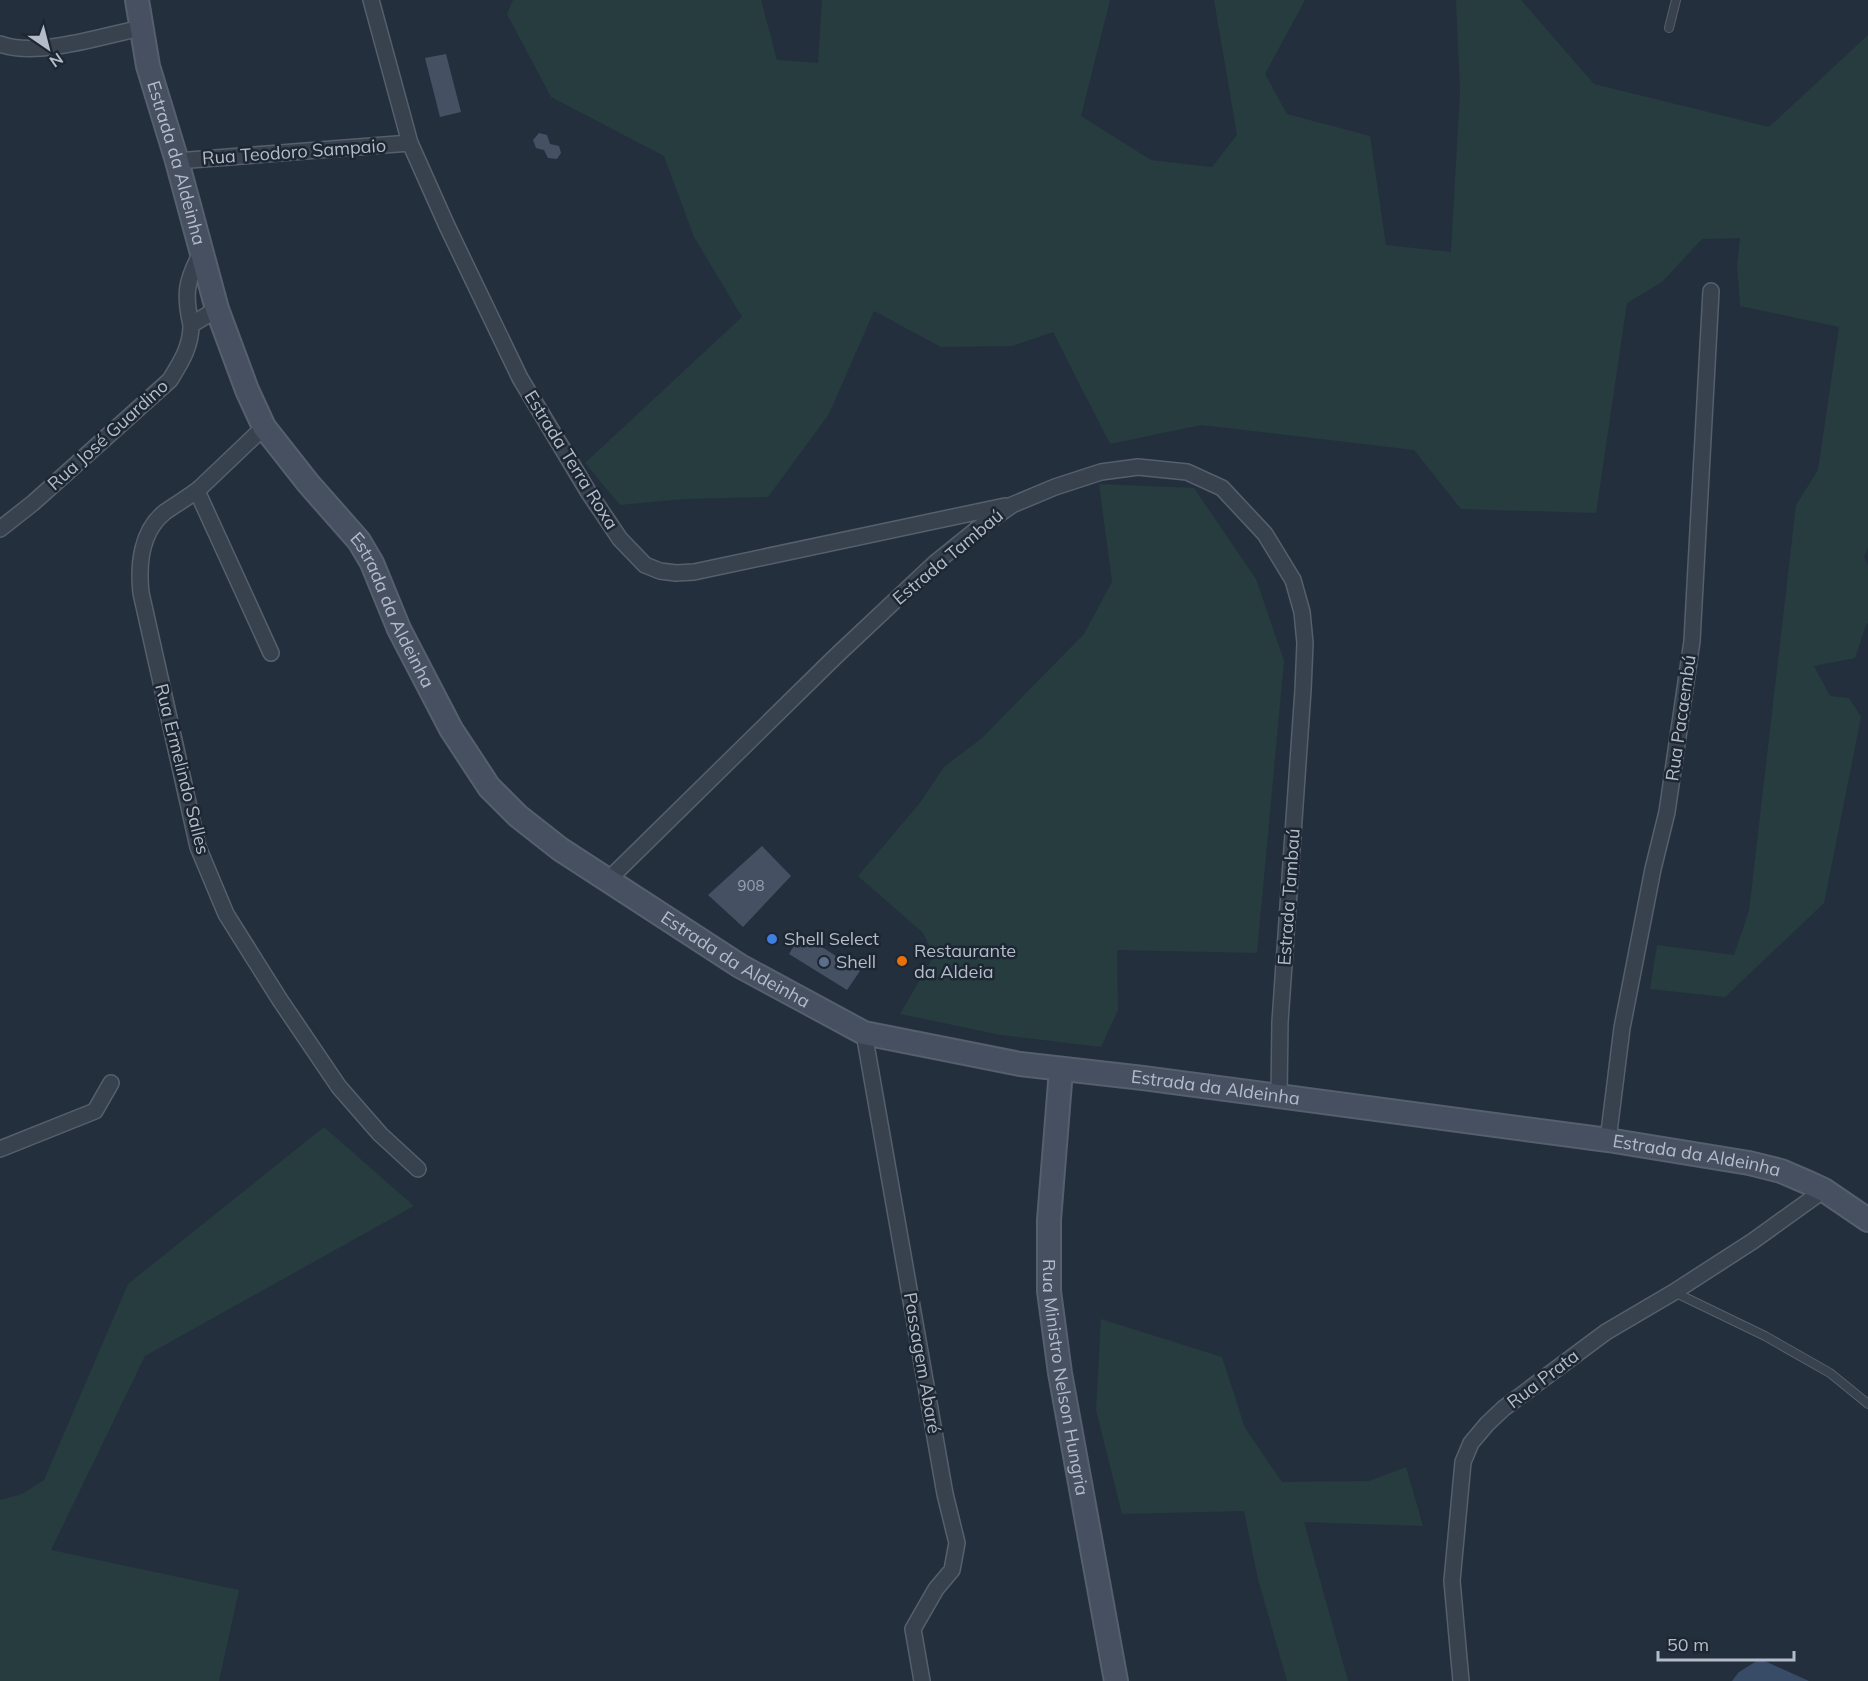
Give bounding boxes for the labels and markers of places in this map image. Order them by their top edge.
place label: Shell Select [784,927,879,950]
marker: Shell Select [765,932,779,946]
place label: Restaurante da Aldeia [914,939,1016,983]
place label: Shell [836,950,876,973]
marker: Restaurante da Aldeia [895,954,909,968]
marker: Shell [817,955,831,969]

